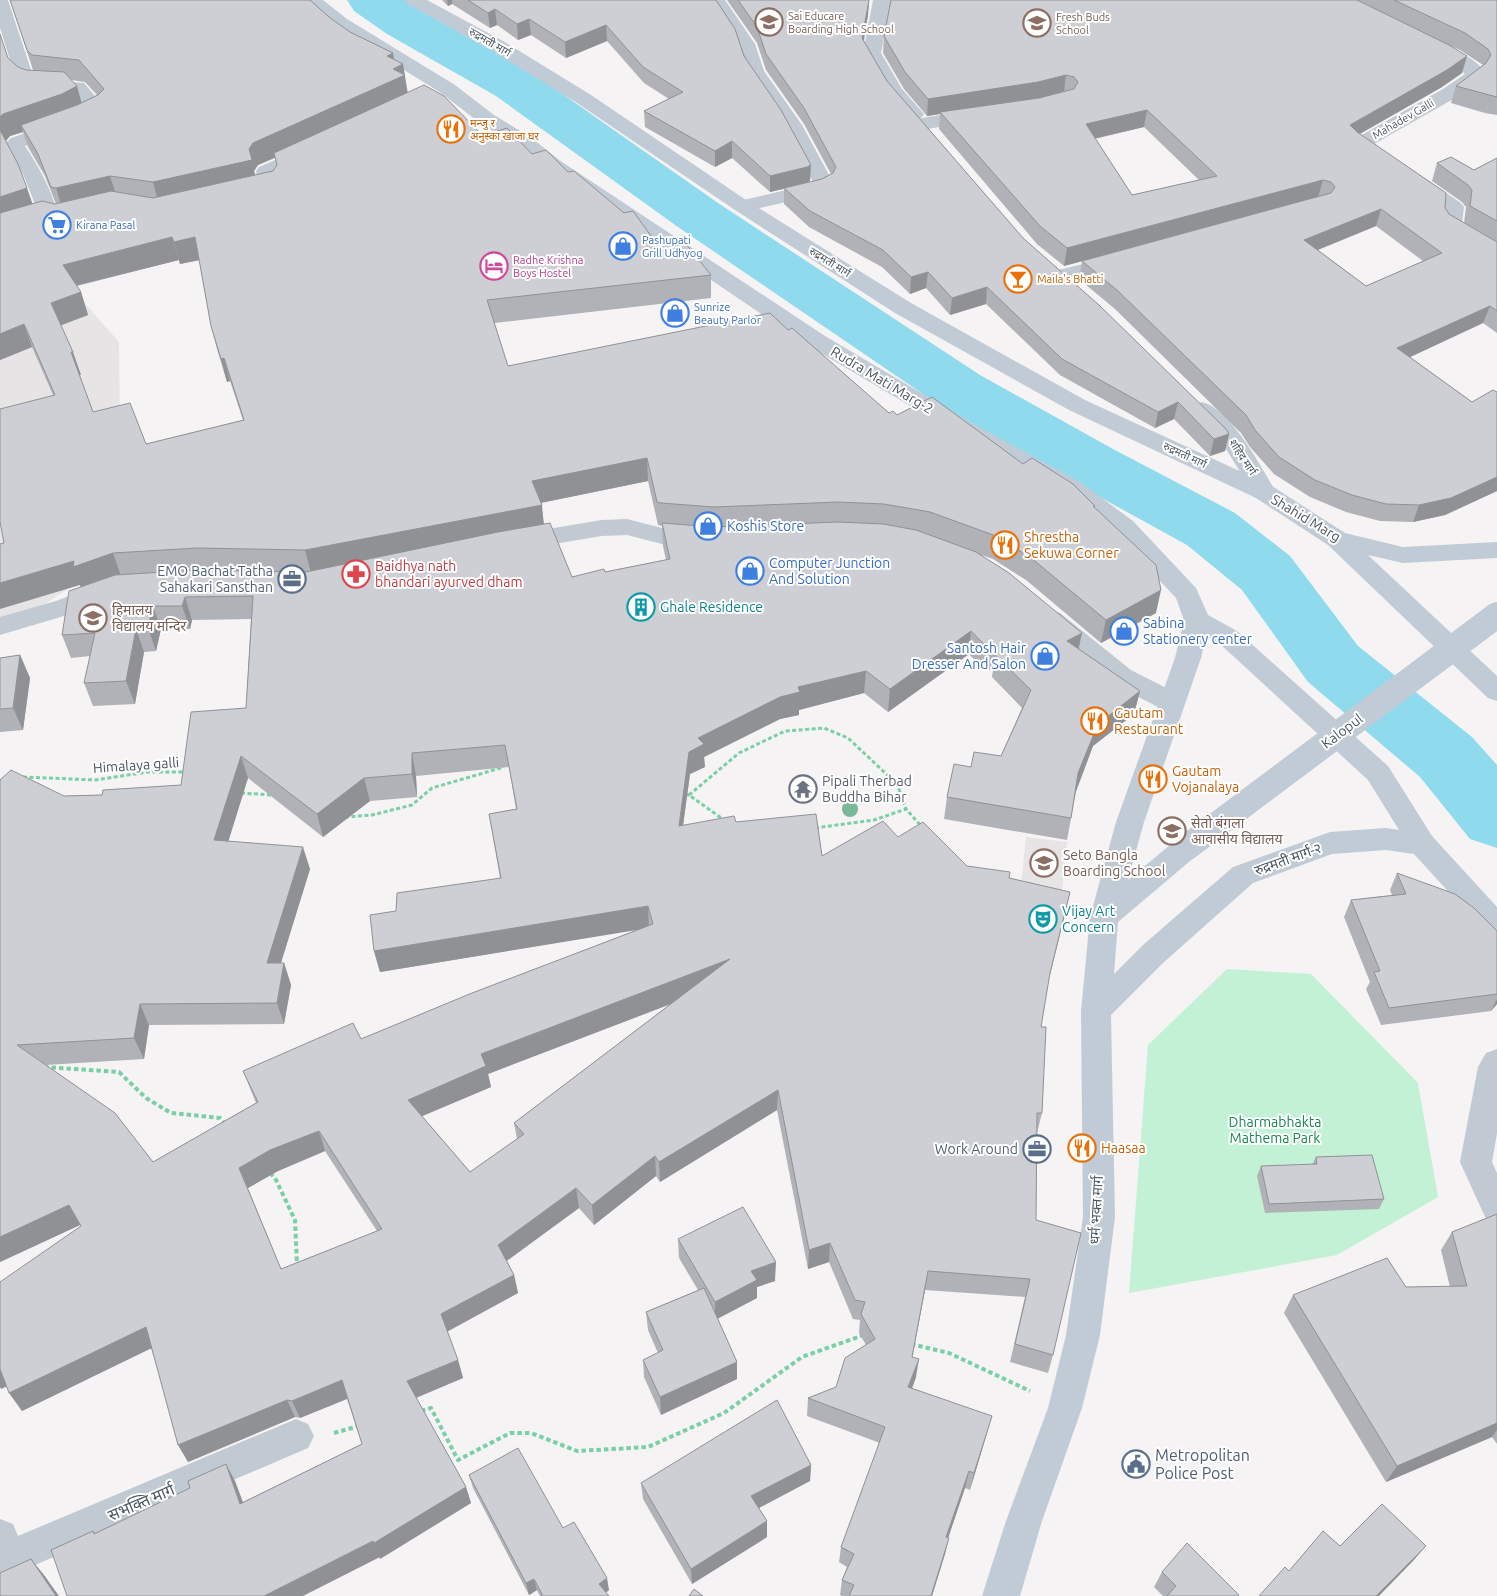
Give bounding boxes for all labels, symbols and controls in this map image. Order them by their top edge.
school or university icon: Sai Educare Boarding High School [754,7,784,37]
school or university icon: Fresh Buds School [1022,8,1052,38]
place label: Sai Educare Boarding High School [788,10,894,35]
place label: Fresh Buds School [1056,11,1110,36]
street label: रुद्रमती मार्ग [467,25,514,59]
street label: Mahadev Galli [1370,97,1436,141]
restaurant icon: मन्जु र अनुस्का खाजा घर [436,114,466,144]
place label: मन्जु र अनुस्का खाजा घर [470,117,539,143]
supermarket icon: Kirana Pasal [42,210,72,240]
place label: Kirana Pasal [76,219,135,231]
shop icon: Pashupati Grill Udhyog [608,231,638,261]
place label: Pashupati Grill Udhyog [642,234,703,259]
street label: रुद्रमती मार्ग [807,245,854,280]
hotel icon: Radhe Krishna Boys Hostel [479,251,509,281]
place label: Radhe Krishna Boys Hostel [513,254,583,279]
bar icon: Maila's Bhatti [1003,264,1033,294]
place label: Maila's Bhatti [1037,273,1103,285]
shop icon: Sunrize Beauty Parlor [660,298,690,328]
place label: Sunrize Beauty Parlor [694,301,762,326]
street label: Rudra Mati Marg-2 [828,343,936,417]
street label: शहिद मार्ग [1227,437,1260,478]
street label: रुद्रमती मार्ग [1161,440,1209,471]
street label: Shahid Marg [1268,491,1344,545]
shop icon: Koshis Store [693,511,723,541]
place label: Koshis Store [727,518,804,534]
place label: Shrestha Sekuwa Corner [1024,529,1119,561]
restaurant icon: Shrestha Sekuwa Corner [990,530,1020,560]
place label: Computer Junction And Solution [769,555,890,587]
shop icon: Computer Junction And Solution [735,556,765,586]
place label: Baidhya nath bhandari ayurved dham [375,558,523,590]
pharmacy icon: Baidhya nath bhandari ayurved dham [341,559,371,589]
place label: EMO Bachat Tatha Sahakari Sansthan [157,563,273,595]
office icon: EMO Bachat Tatha Sahakari Sansthan [277,564,307,594]
building icon: Ghale Residence [626,592,656,622]
place label: Ghale Residence [660,599,763,615]
place label: हिमालय विद्यालय मन्दिर [112,602,186,634]
school or university icon: हिमालय विद्यालय मन्दिर [78,603,108,633]
place label: Sabina Stationery center [1143,615,1253,647]
shop icon: Sabina Stationery center [1109,616,1139,646]
place label: Santosh Hair Dresser And Salon [912,640,1027,672]
shop icon: Santosh Hair Dresser And Salon [1030,641,1060,671]
place label: Gautam Restaurant [1114,705,1184,737]
restaurant icon: Gautam Restaurant [1080,706,1110,736]
street label: Kalopul [1318,710,1366,752]
street label: Himalaya galli [92,754,180,776]
place label: Gautam Vojanalaya [1172,763,1239,795]
restaurant icon: Gautam Vojanalaya [1138,764,1168,794]
place label: Pipali Therbad Buddha Bihar [822,773,912,805]
temple icon: Pipali Therbad Buddha Bihar [788,774,818,804]
place label: सेतो बंगला आवासीय विद्यालय [1191,814,1283,847]
school or university icon: सेतो बंगला आवासीय विद्यालय [1157,816,1187,846]
street label: रुद्रमती मार्ग-२ [1252,839,1324,879]
place label: Seto Bangla Boarding School [1063,847,1166,879]
school or university icon: Seto Bangla Boarding School [1029,848,1059,878]
place label: Vijay Art Concern [1062,903,1116,935]
theatre icon: Vijay Art Concern [1028,904,1058,934]
park label: Dharmabhakta Mathema Park [1229,1114,1321,1146]
restaurant icon: Haasaa [1067,1133,1097,1163]
office icon: Work Around [1022,1134,1052,1164]
place label: Haasaa [1101,1140,1146,1156]
place label: Work Around [935,1141,1018,1157]
street label: धर्म भक्त मार्ग [1086,1174,1106,1245]
place label: Metropolitan Police Post [1155,1446,1250,1482]
public building icon: Metropolitan Police Post [1121,1449,1151,1479]
street label: सभक्ति मार्ग [105,1480,178,1524]

